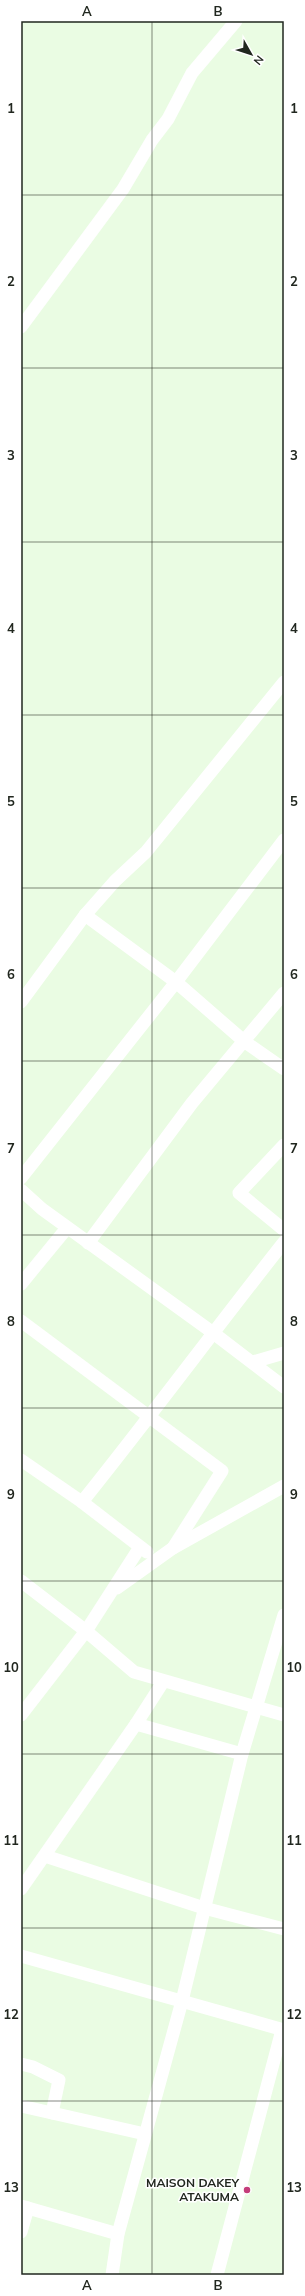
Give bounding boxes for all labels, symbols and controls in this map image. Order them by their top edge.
text: A [82,3,92,19]
text: B [214,3,223,19]
north arrow [231,34,271,74]
text: N [251,53,267,68]
text: 1 [7,100,15,116]
text: 1 [290,100,298,116]
text: 2 [7,273,15,289]
text: 2 [290,273,298,289]
text: 3 [7,447,15,463]
text: 3 [290,447,298,463]
text: 4 [7,620,15,636]
text: 4 [290,620,298,636]
text: 5 [7,793,15,809]
text: 5 [290,793,298,809]
text: 6 [7,966,15,982]
text: 6 [290,966,298,982]
text: 7 [7,1140,15,1156]
text: 7 [290,1140,298,1156]
text: 8 [7,1313,15,1329]
text: 8 [290,1313,298,1329]
text: 9 [7,1486,15,1502]
text: 9 [290,1486,298,1502]
text: 10 [3,1659,19,1675]
text: 10 [286,1659,302,1675]
text: 11 [3,1832,19,1848]
text: 11 [286,1832,302,1848]
text: 12 [3,2006,19,2022]
text: 12 [286,2006,302,2022]
place label: MAISON DAKEY ATAKUMA [146,2175,239,2204]
text: 13 [3,2179,19,2195]
text: 13 [286,2179,302,2195]
marker: MAISON DAKEY ATAKUMA [242,2185,252,2195]
text: A [82,2277,92,2293]
text: B [214,2277,223,2293]

